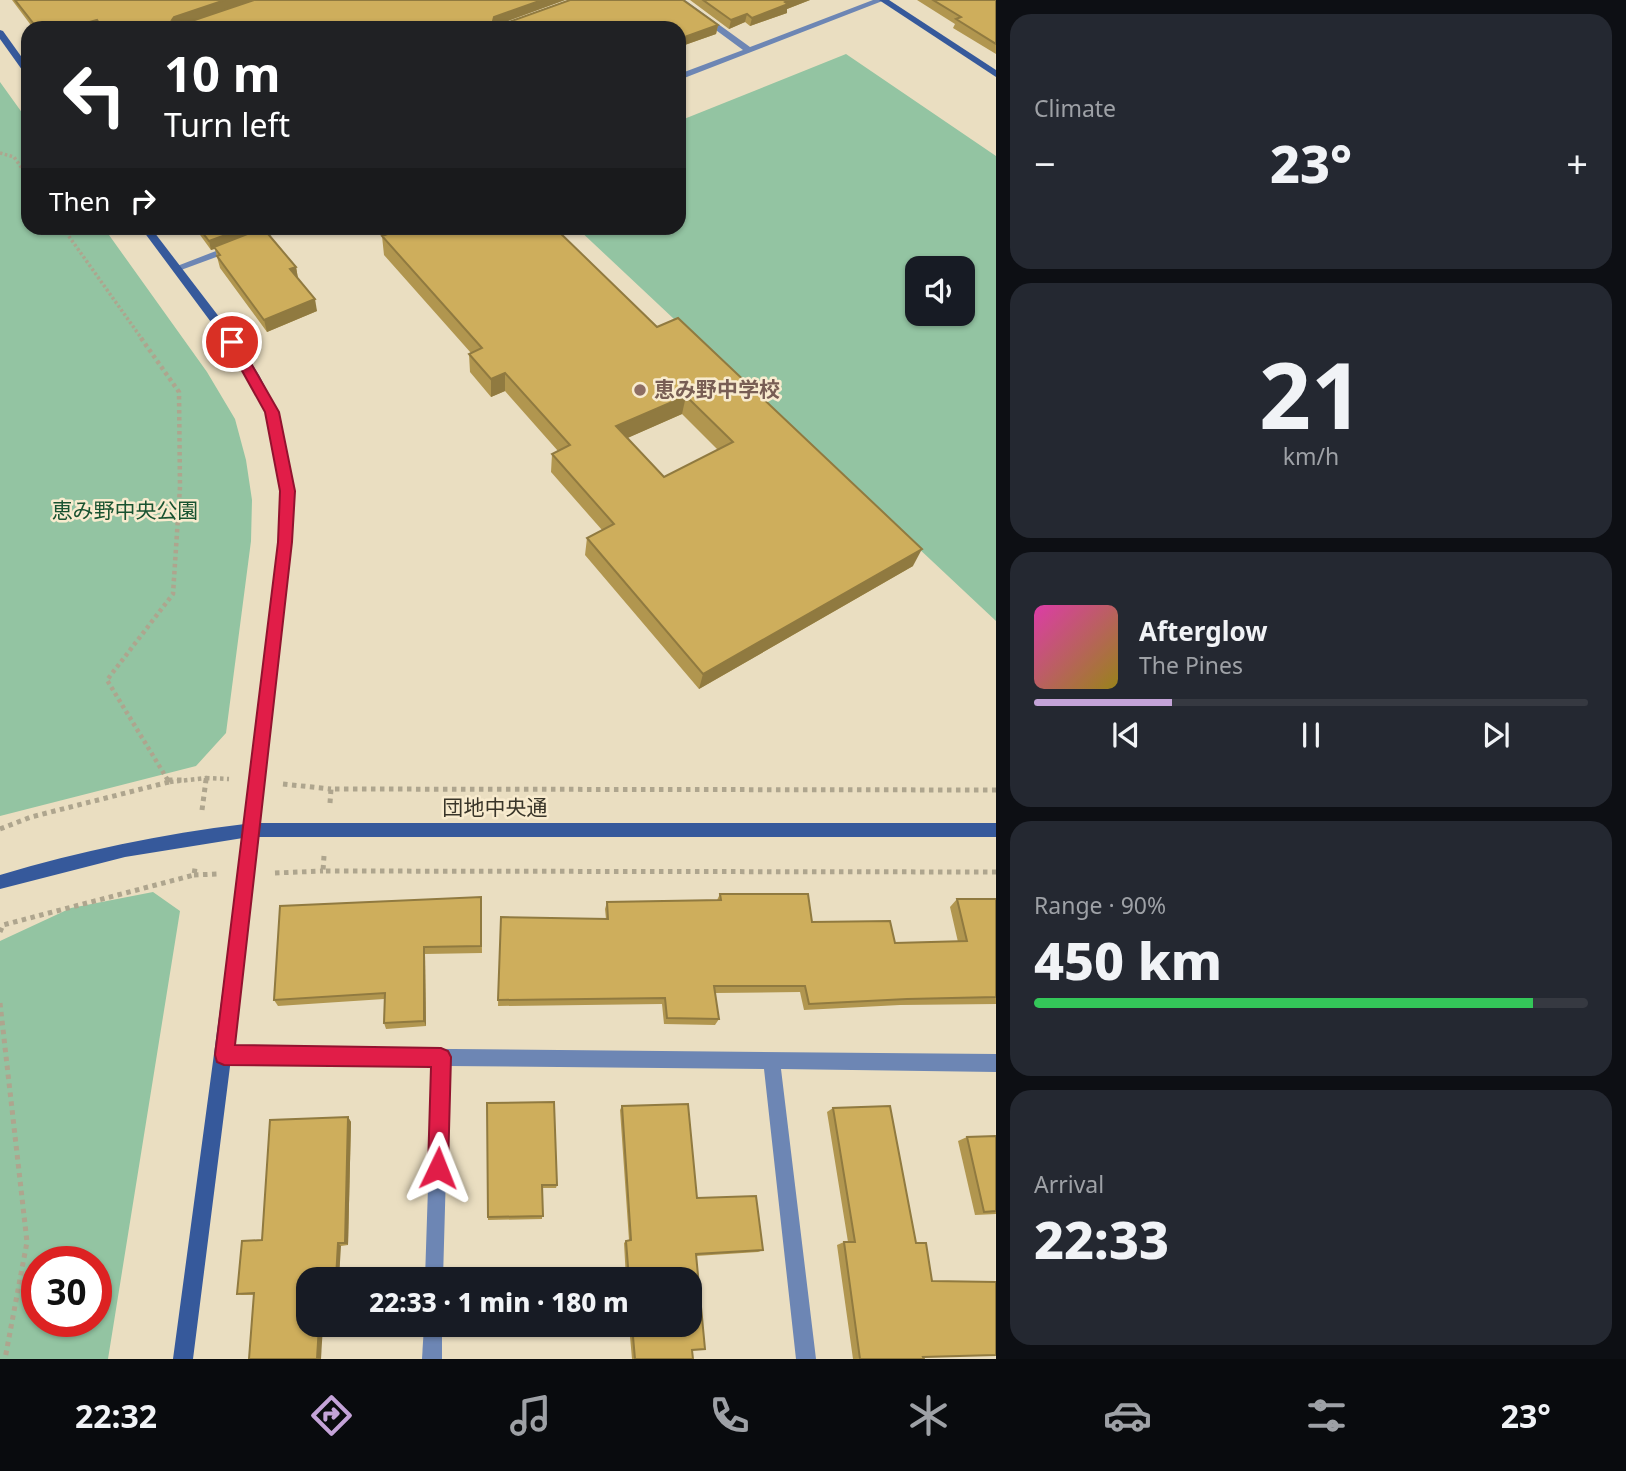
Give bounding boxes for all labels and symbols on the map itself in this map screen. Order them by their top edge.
pin [202,312,262,372]
place label: 恵み野中学校 [654,375,780,403]
marker: 恵み野中学校 [632,382,648,398]
park label: 恵み野中央公園 [52,496,199,524]
street label: 団地中央通 [443,793,548,821]
position arrow [401,1131,475,1205]
speed limit sign: 30 [21,1246,112,1337]

